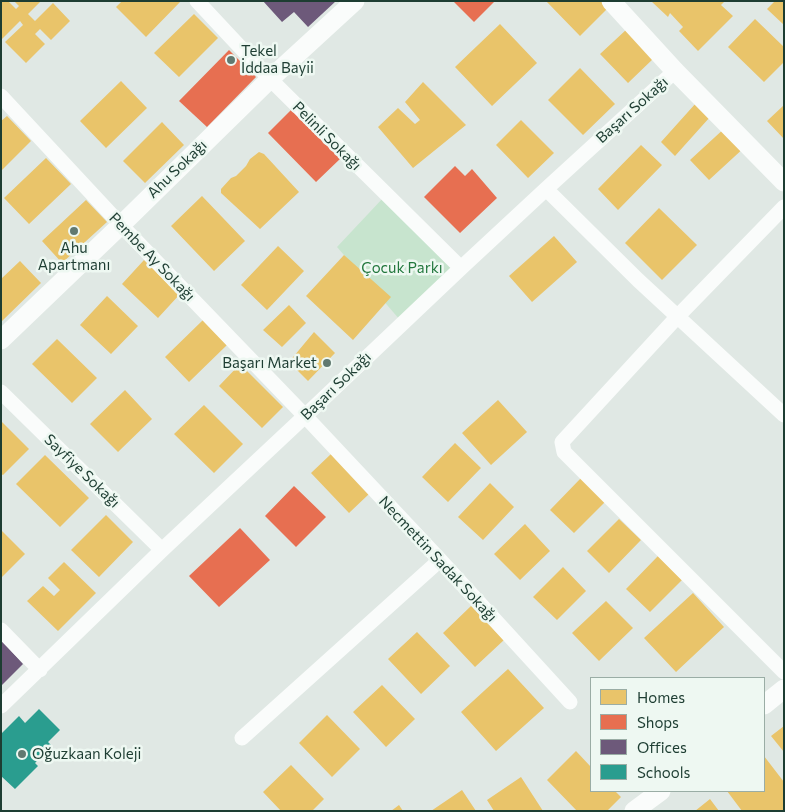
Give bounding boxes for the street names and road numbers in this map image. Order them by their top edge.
street label: Başarı Sokağı [592,73,672,147]
street label: Pelinli Sokağı [289,98,365,174]
street label: Ahu Sokağı [143,136,211,202]
street label: Pembe Ay Sokağı [105,209,199,305]
street label: Başarı Sokağı [297,348,375,424]
street label: Sayfiye Sokağı [40,430,124,512]
street label: Necmettin Sadak Sokağı [375,493,501,625]

